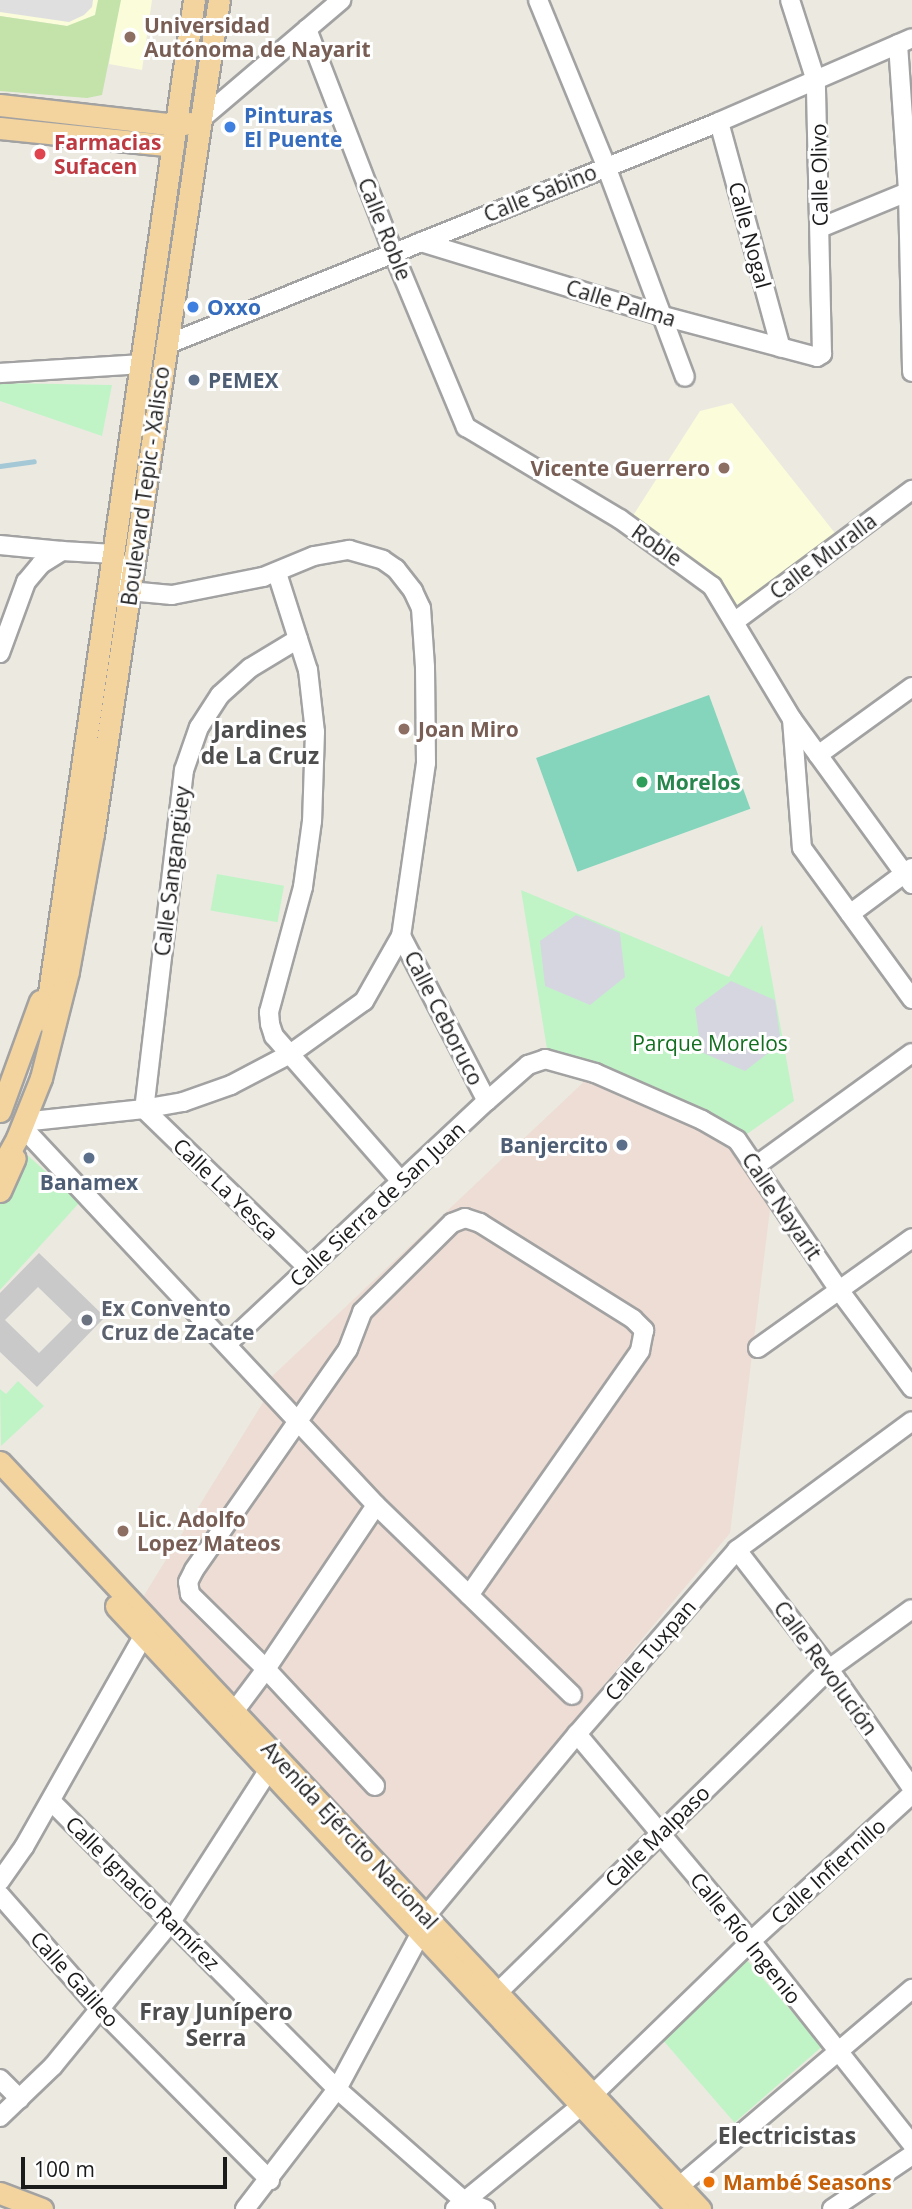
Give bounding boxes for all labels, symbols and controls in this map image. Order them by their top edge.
place label: Universidad Autónoma de Nayarit [144,12,371,62]
marker: Universidad Autónoma de Nayarit [122,29,138,45]
place label: Pinturas El Puente [244,102,342,152]
marker: Pinturas El Puente [222,119,238,135]
street label: Calle Olivo [806,123,832,227]
place label: Farmacias Sufacen [54,129,161,179]
marker: Farmacias Sufacen [32,146,48,162]
street label: Calle Sabino [480,159,600,227]
street label: Calle Roble [353,174,417,284]
street label: Calle Nogal [724,179,776,291]
street label: Calle Palma [563,274,679,332]
place label: Oxxo [207,294,261,320]
marker: Oxxo [185,299,201,315]
street label: Boulevard Tepic - Xalisco [116,365,174,607]
place label: PEMEX [208,367,279,393]
marker: PEMEX [186,372,202,388]
place label: Vicente Guerrero [531,455,710,481]
marker: Vicente Guerrero [716,460,732,476]
street label: Calle Muralla [765,508,881,604]
street label: Roble [627,519,687,571]
district label: Jardines de La Cruz [201,715,319,769]
place label: Joan Miro [418,716,519,742]
marker: Joan Miro [396,721,412,737]
place label: Morelos [656,769,741,795]
marker: Morelos [634,774,650,790]
street label: Calle Sangangüey [149,784,195,958]
street label: Calle Ceboruco [399,947,489,1089]
park label: Parque Morelos [632,1030,788,1056]
street label: Calle Sierra de San Juan [284,1116,470,1292]
place label: Banjercito [500,1132,608,1158]
street label: Calle La Yesca [168,1133,284,1245]
marker: Banjercito [614,1137,630,1153]
street label: Calle Nayarit [737,1148,827,1264]
marker: Banamex [81,1150,97,1166]
place label: Banamex [40,1169,138,1195]
place label: Ex Convento Cruz de Zacate [101,1295,254,1345]
marker: Ex Convento Cruz de Zacate [79,1312,95,1328]
place label: Lic. Adolfo Lopez Mateos [137,1506,281,1556]
marker: Lic. Adolfo Lopez Mateos [115,1523,131,1539]
street label: Calle Tuxpan [599,1594,701,1706]
street label: Calle Revolución [769,1596,883,1740]
street label: Avenida Ejército Nacional [256,1736,444,1934]
street label: Calle Malpaso [599,1780,715,1892]
street label: Calle Ignacio Ramírez [61,1811,225,1975]
street label: Calle Infiernillo [765,1813,891,1929]
street label: Calle Río Ingenio [685,1867,807,2009]
street label: Calle Galileo [25,1926,125,2032]
district label: Fray Junípero Serra [139,1997,293,2051]
district label: Electricistas [718,2121,856,2149]
scale bar [24,2142,231,2186]
text: 100 m [34,2155,95,2183]
place label: Mambé Seasons [723,2169,892,2195]
marker: Mambé Seasons [701,2174,717,2190]

